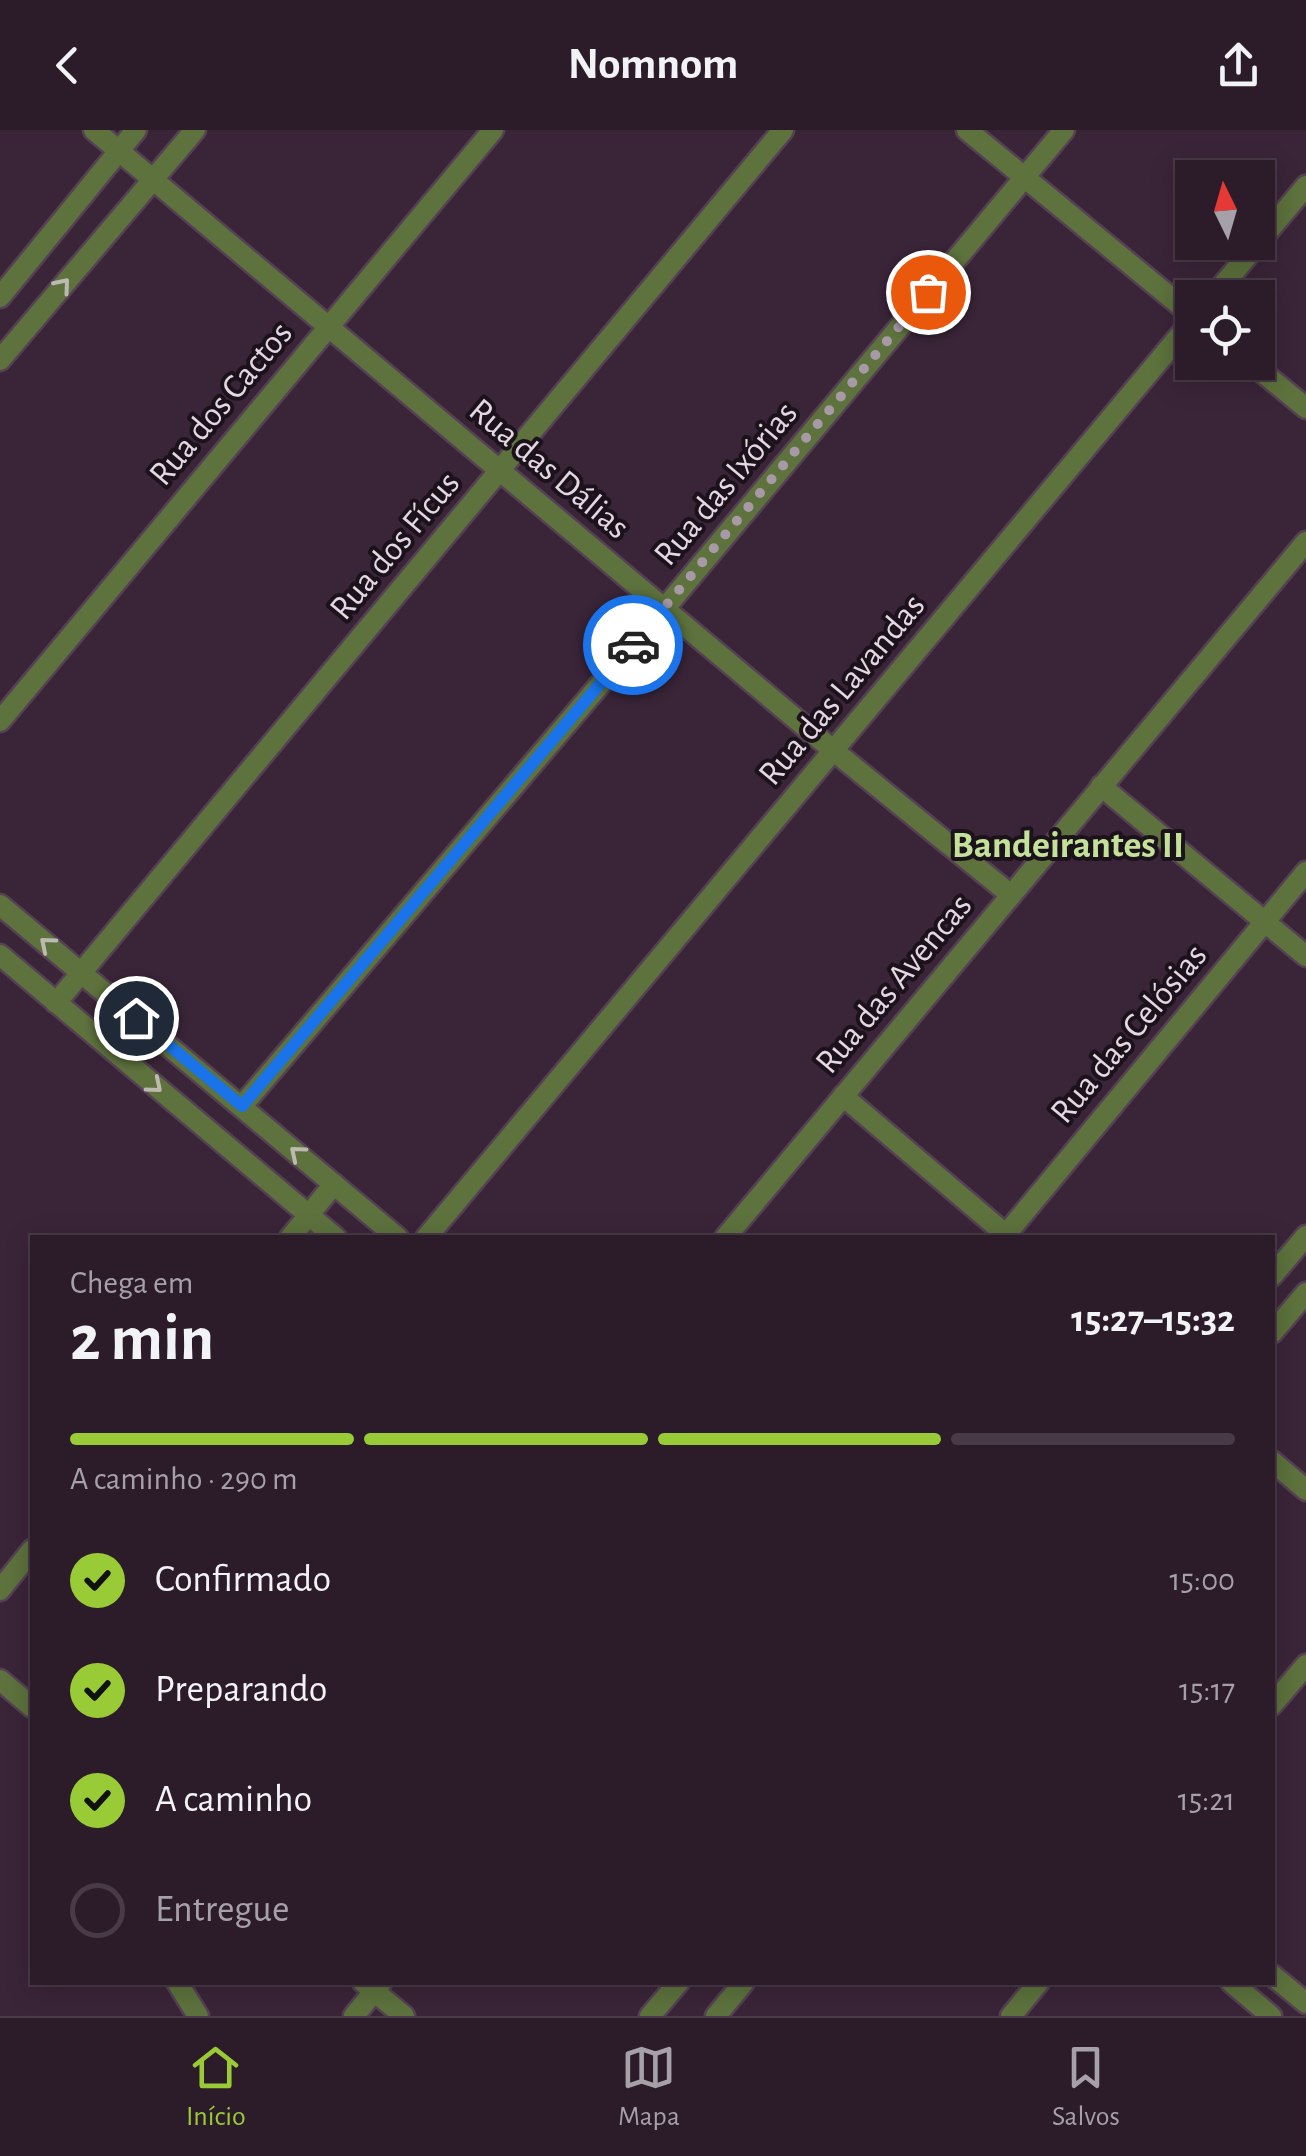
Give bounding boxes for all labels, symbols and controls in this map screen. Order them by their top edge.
icon: back [40,38,95,93]
icon: share [1211,38,1266,93]
text: Nomnom [568,42,738,87]
north arrow [1175,160,1275,260]
map controls [1175,160,1275,380]
pin [886,250,971,335]
icon: bag [901,265,956,320]
one-way arrow [51,279,69,297]
button: locate [1175,280,1275,380]
street label: Rua dos Cactos [143,316,299,492]
street label: Rua das Dálias [462,392,636,546]
street label: Rua das Ixórias [648,396,804,572]
street label: Rua dos Fícus [324,466,466,626]
street label: Rua das Lavandas [752,588,932,792]
courier [583,595,683,695]
icon: car [606,618,661,673]
district label: Bandeirantes II [952,827,1184,865]
street label: Rua das Avencas [809,888,979,1080]
one-way arrow [41,938,59,956]
street label: Rua das Celósias [1044,938,1214,1130]
pin [94,976,179,1061]
icon: home [109,991,164,1046]
one-way arrow [143,1074,162,1092]
one-way arrow [290,1146,308,1164]
text: Chega em [70,1267,193,1299]
text: 15:27–15:32 [1071,1301,1235,1339]
text: 2 min [70,1307,214,1372]
text: A caminho · 290 m [70,1463,298,1495]
icon: check [70,1553,125,1608]
text: Confirmado [155,1561,331,1599]
text: 15:00 [1169,1564,1235,1596]
icon: check [70,1663,125,1718]
text: Preparando [155,1671,328,1709]
text: 15:17 [1179,1674,1235,1706]
icon: check [70,1773,125,1828]
text: A caminho [155,1781,312,1819]
text: 15:21 [1178,1784,1235,1816]
text: Entregue [155,1891,289,1929]
tab: Início [186,2040,246,2134]
tab: Mapa [618,2040,680,2134]
tab: Salvos [1052,2040,1120,2134]

